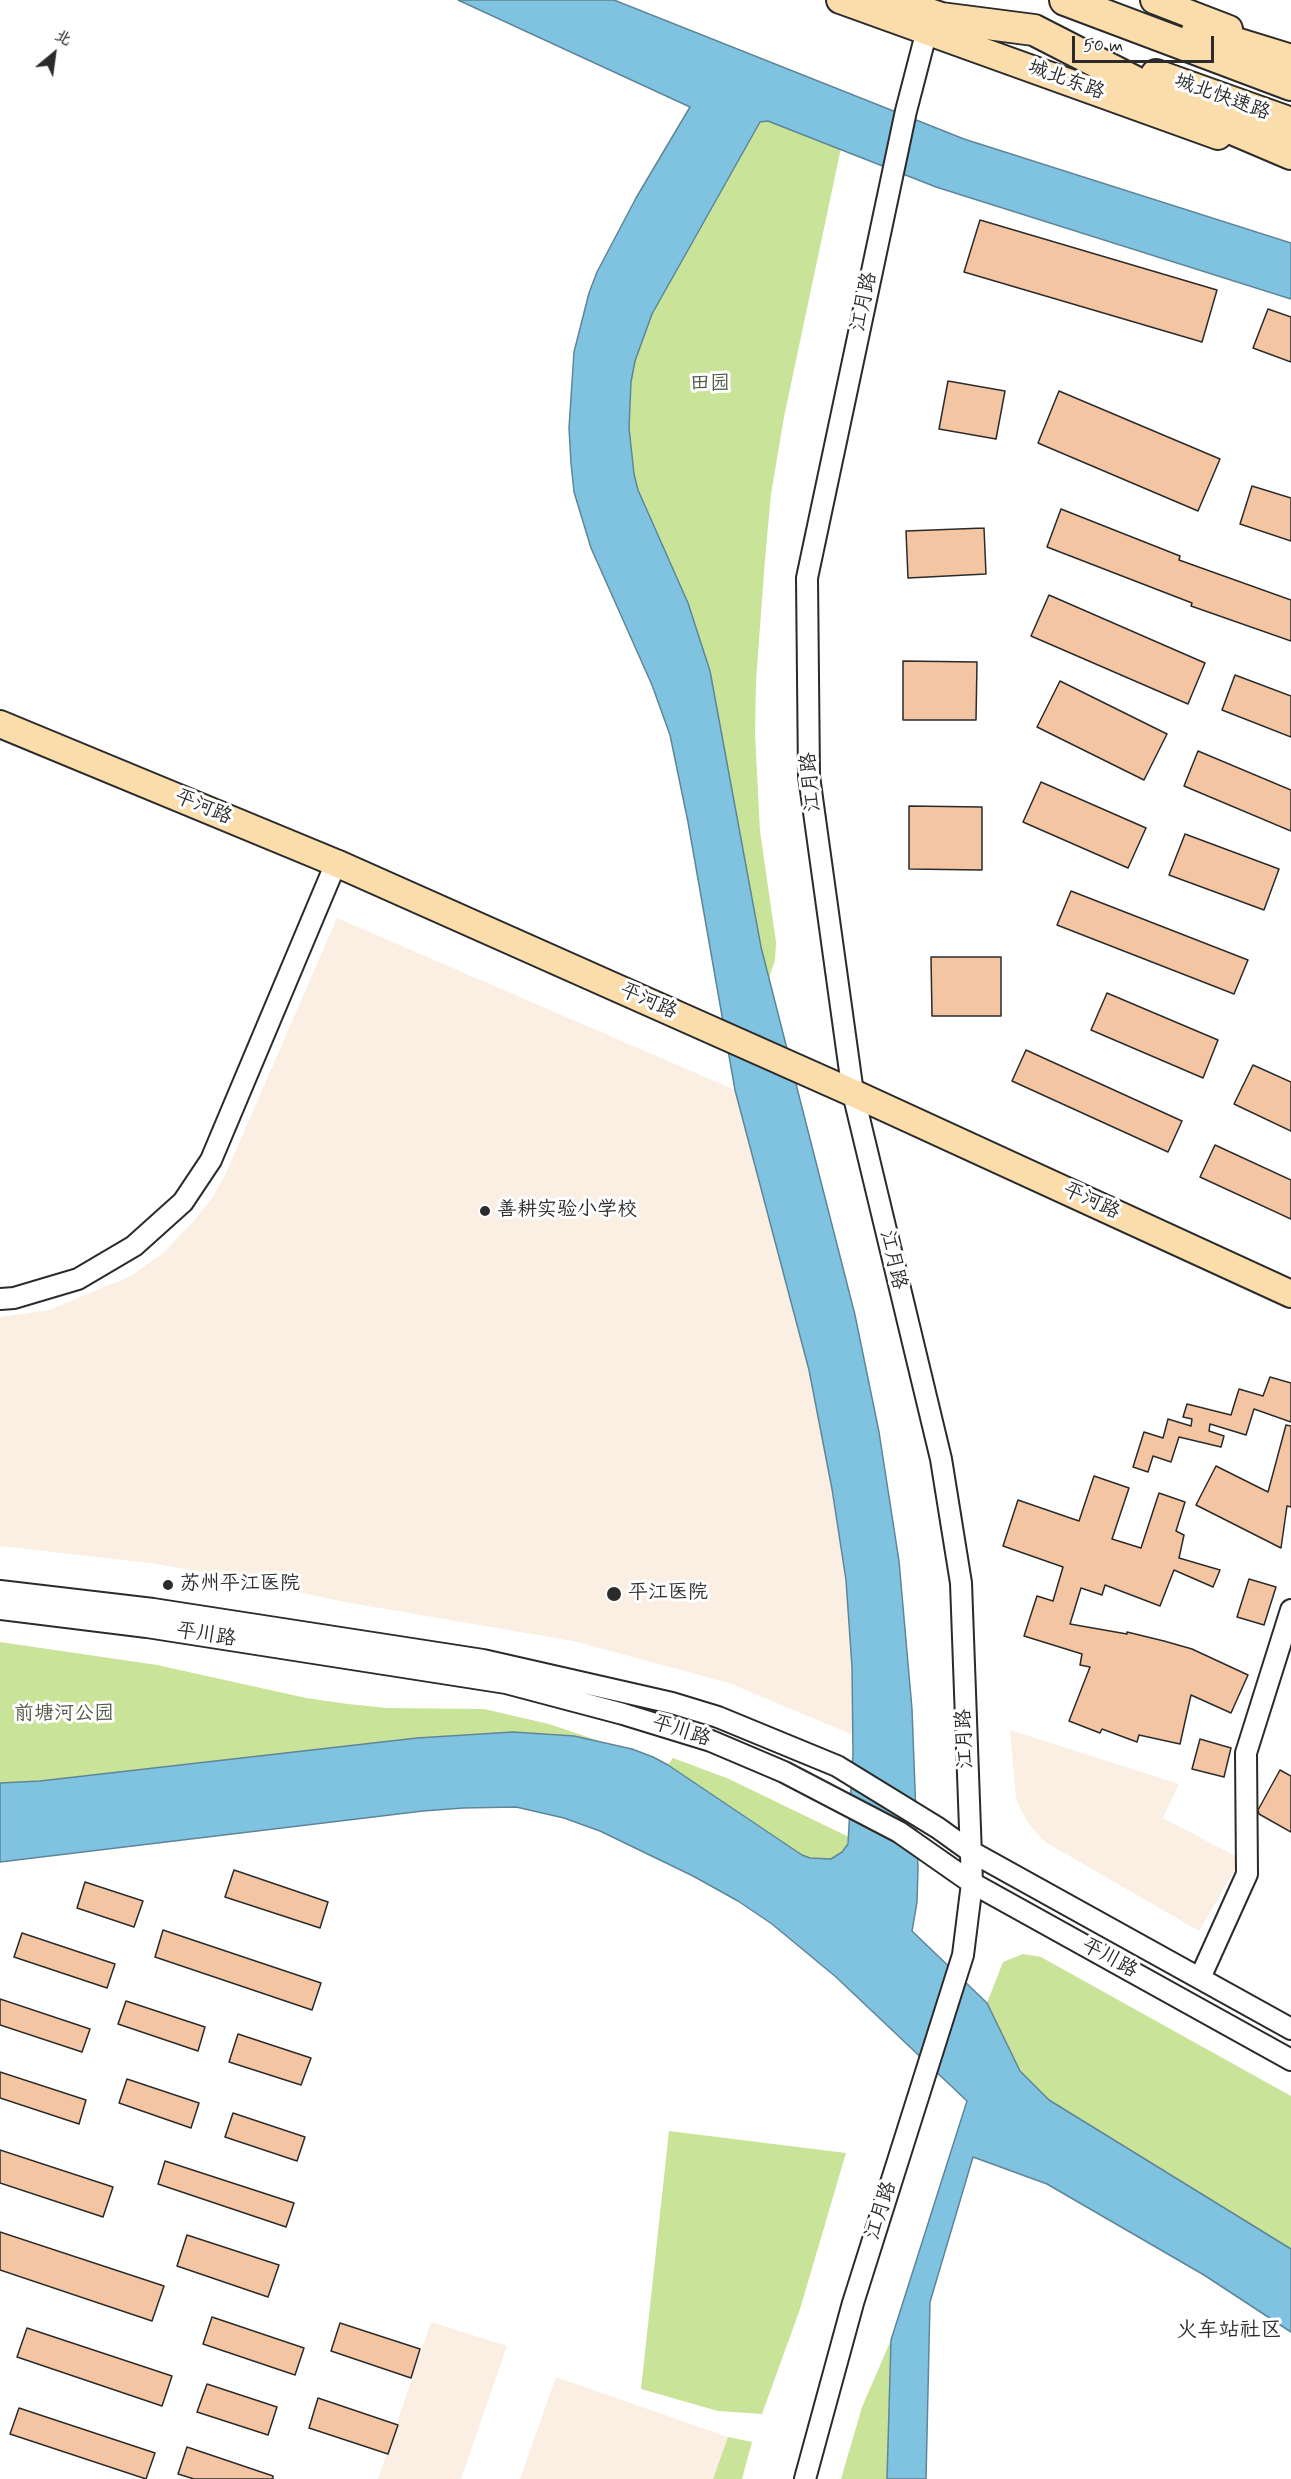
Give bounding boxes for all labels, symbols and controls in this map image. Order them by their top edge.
north arrow [24,24,84,84]
scale bar [1075,24,1218,62]
text: 北 [51,25,75,51]
text: 50 m [1083,34,1123,58]
street label: 城北东路 [1024,56,1108,106]
street label: 城北快速路 [1171,70,1273,126]
street label: 江月路 [847,270,883,334]
park label: 田园 [690,373,730,397]
street label: 江月路 [797,751,827,813]
street label: 平河路 [171,785,235,831]
street label: 平河路 [616,979,680,1025]
street label: 平河路 [1059,1178,1123,1226]
place label: 善耕实验小学校 [497,1199,637,1223]
marker: 善耕实验小学校 [478,1204,492,1218]
street label: 江月路 [874,1228,910,1292]
place label: 苏州平江医院 [180,1573,300,1597]
marker: 苏州平江医院 [161,1578,175,1592]
place label: 平江医院 [628,1582,708,1606]
marker: 平江医院 [605,1585,623,1603]
street label: 平川路 [174,1619,238,1653]
park label: 前塘河公园 [14,1703,114,1727]
street label: 江月路 [953,1709,979,1769]
street label: 平川路 [649,1711,713,1753]
street label: 平川路 [1077,1934,1141,1984]
street label: 江月路 [861,2179,903,2243]
district label: 火车站社区 [1177,2319,1281,2345]

